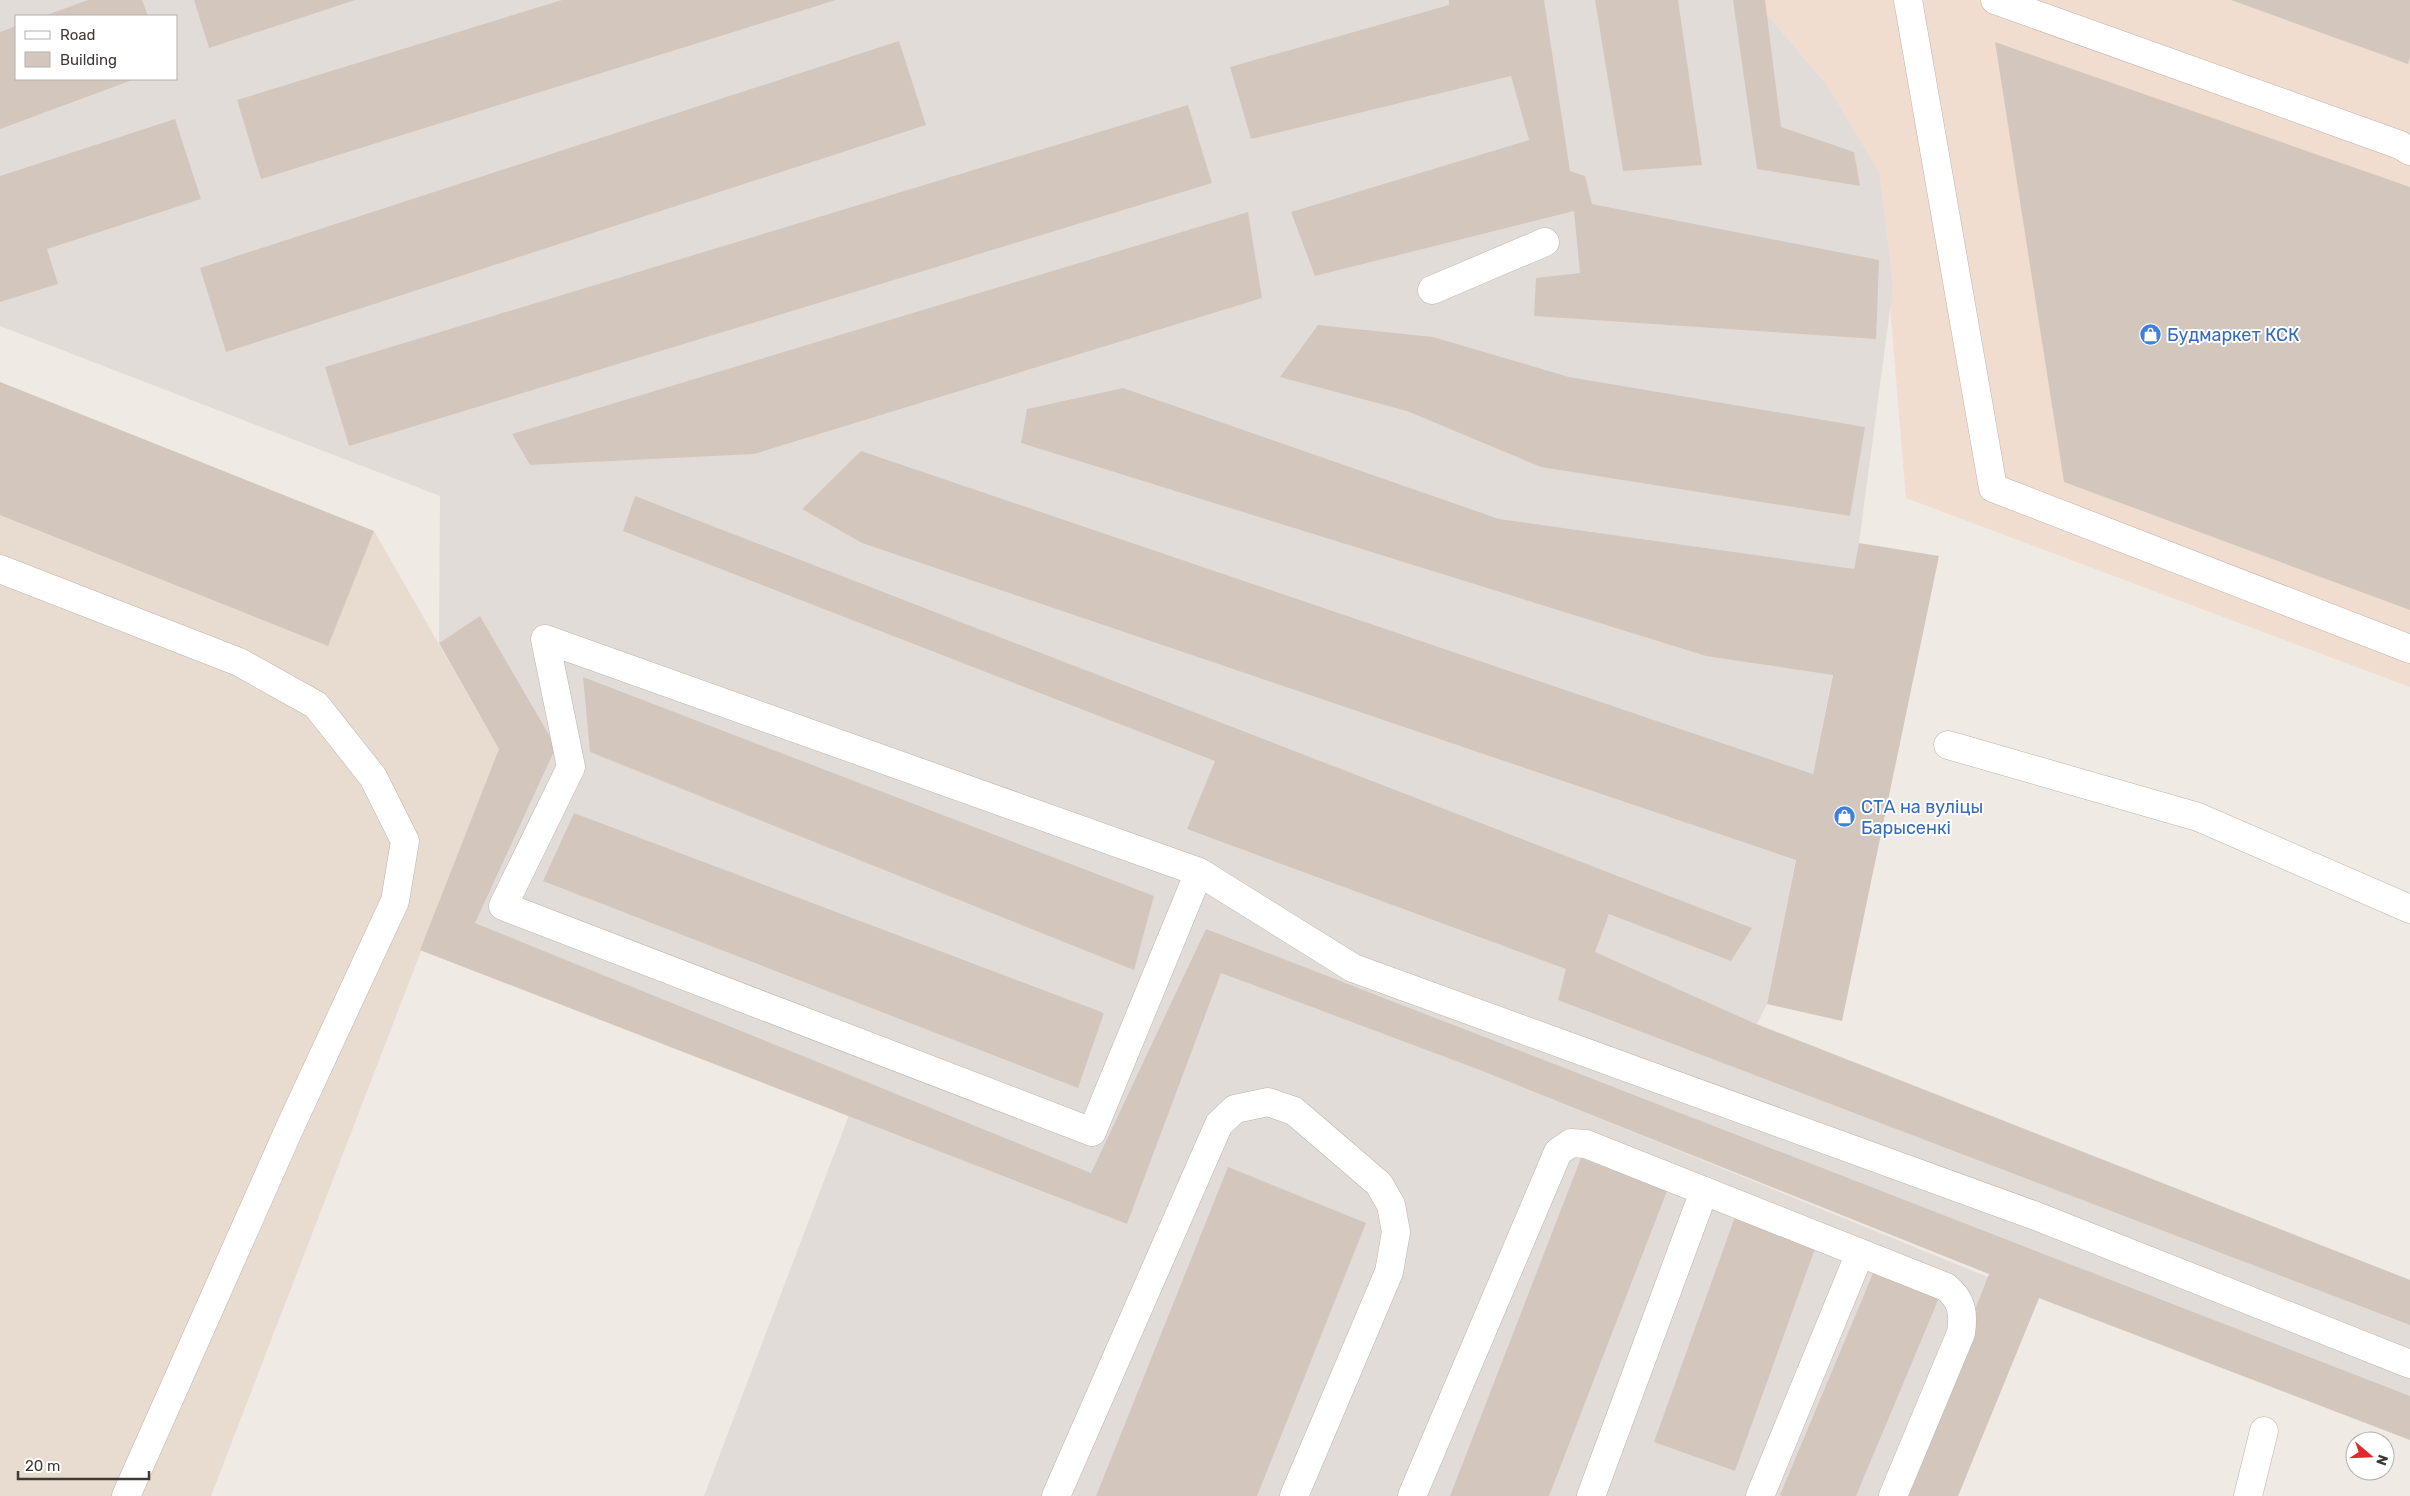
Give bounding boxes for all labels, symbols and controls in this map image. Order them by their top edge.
legend [15,15,178,80]
text: Road [60,26,96,44]
text: Building [60,51,117,69]
shop icon: Будмаркет КСК [2139,323,2163,347]
place label: Будмаркет КСК [2167,324,2299,346]
place label: СТА на вуліцы Барысенкі [1861,796,1983,839]
shop icon: СТА на вуліцы Барысенкі [1833,805,1857,829]
north arrow [2345,1431,2395,1481]
scale bar [18,1448,149,1480]
text: N [2372,1453,2391,1468]
text: 20 m [25,1457,60,1475]

